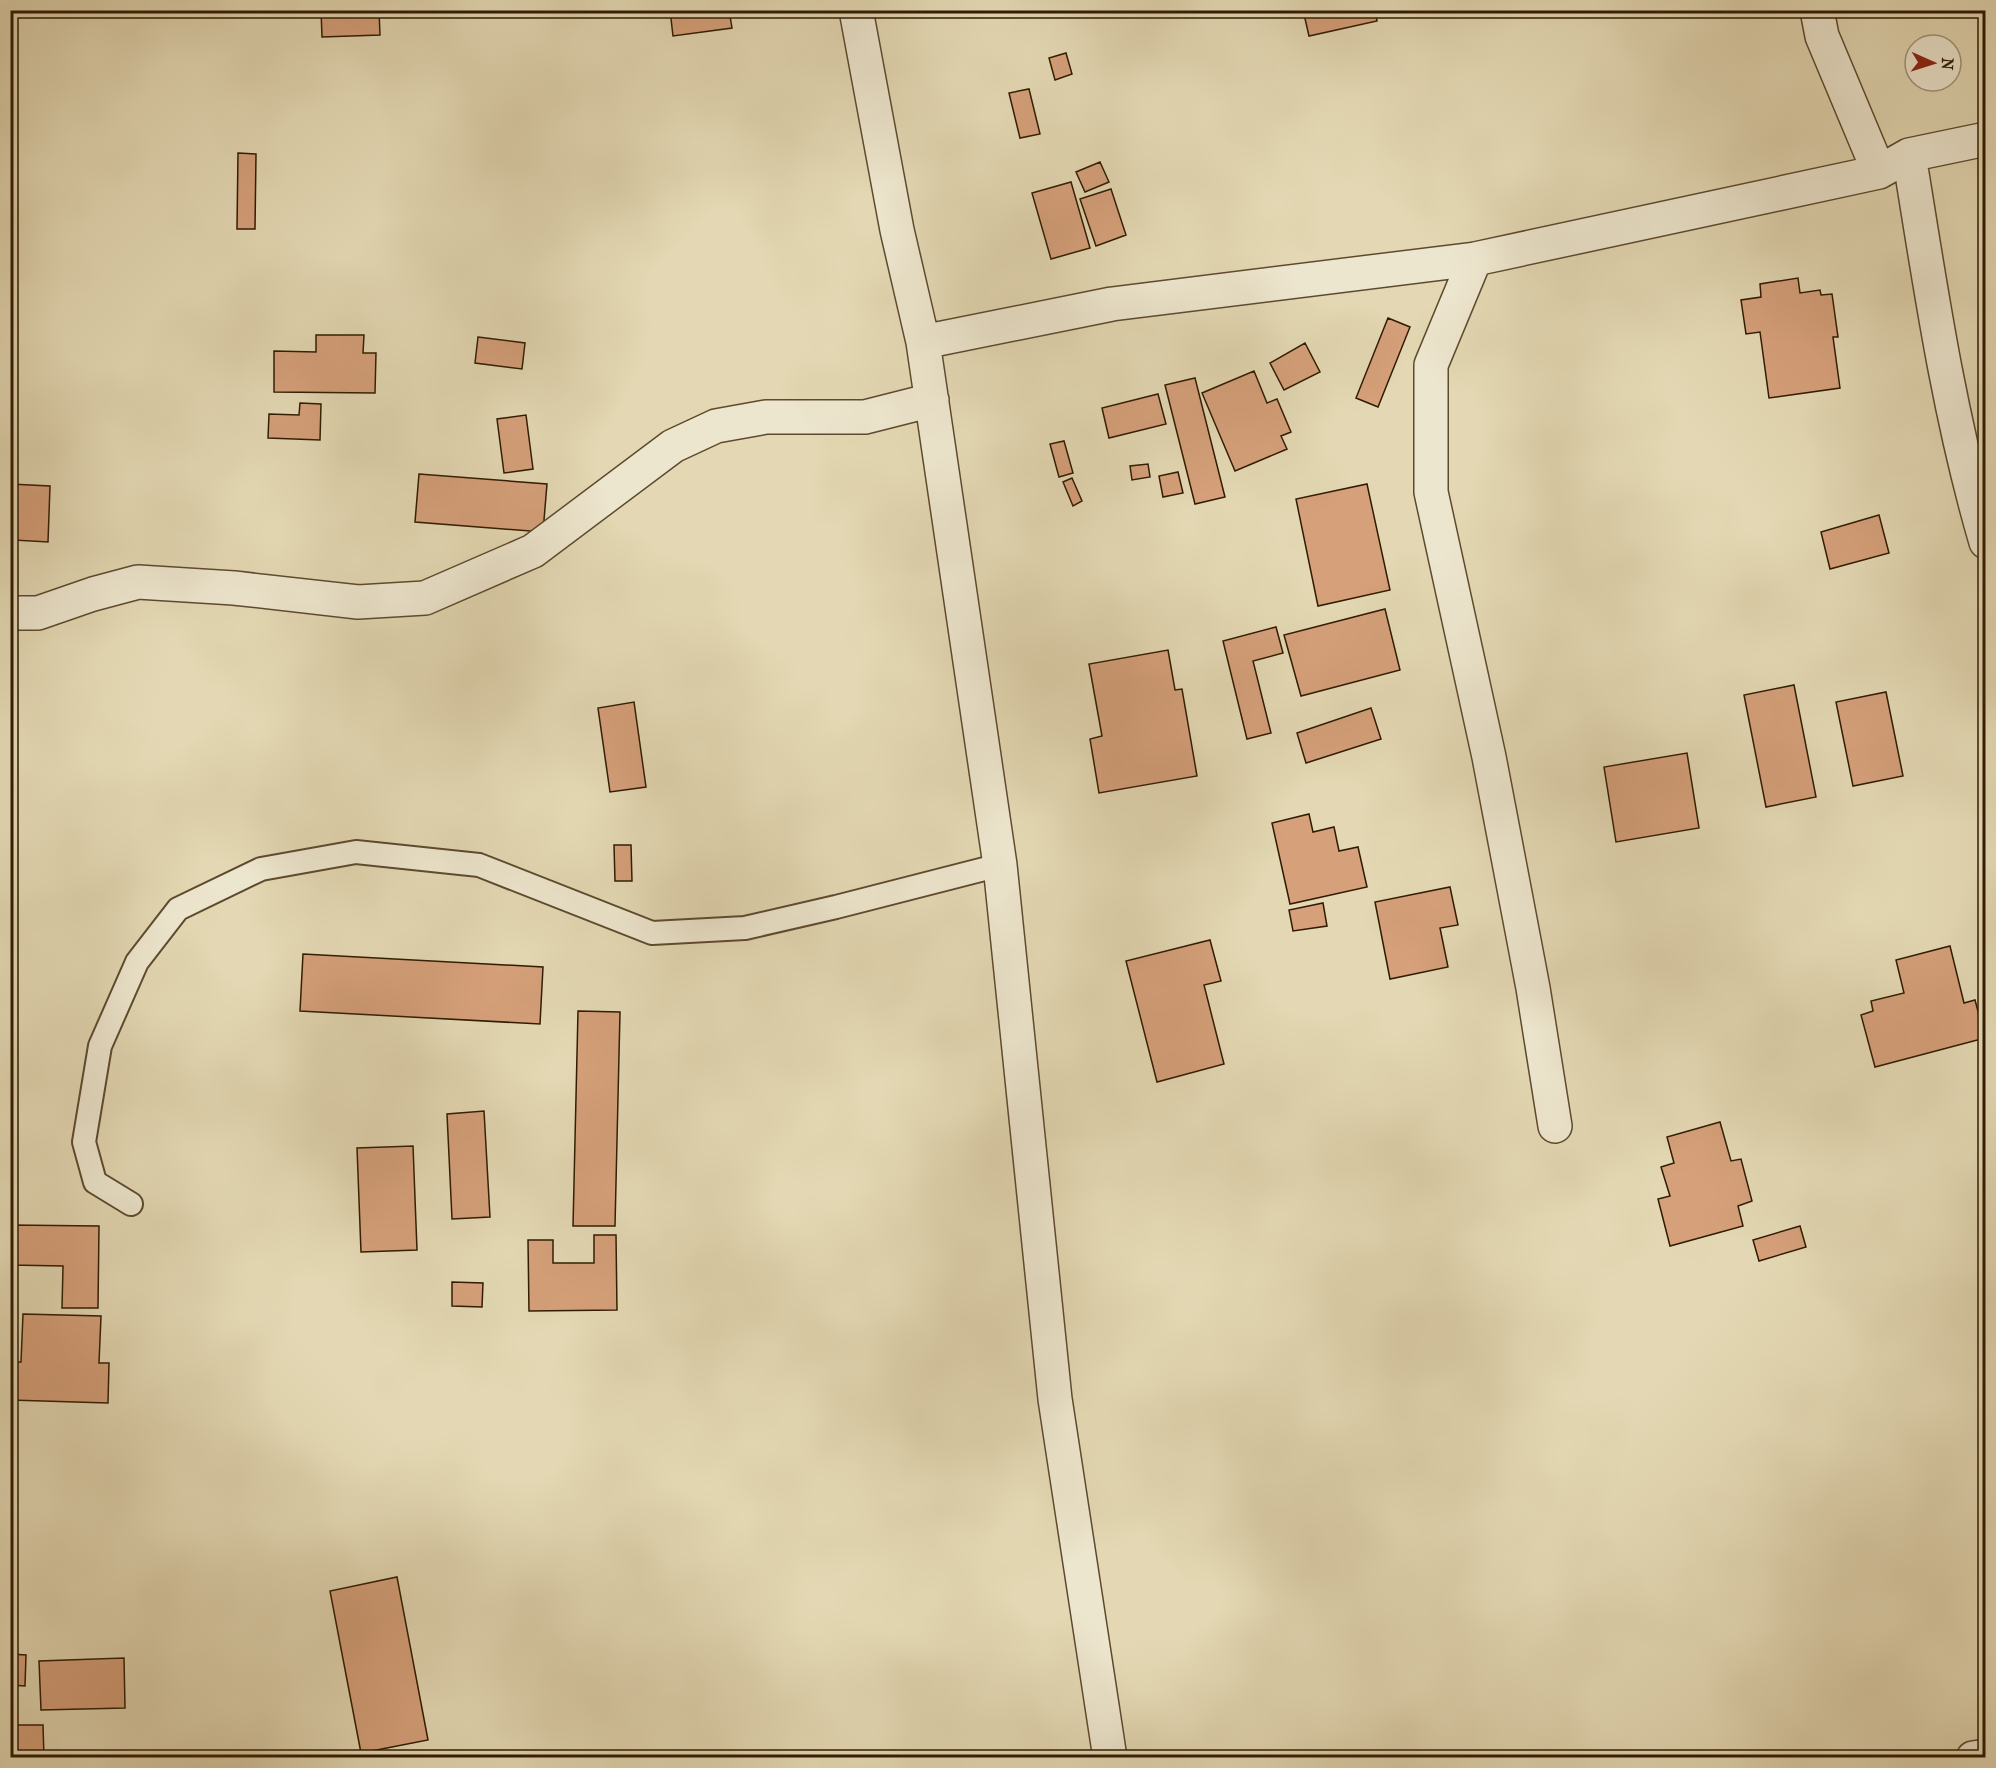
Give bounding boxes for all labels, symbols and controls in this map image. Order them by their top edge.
north arrow [1903,33,1963,93]
text: N [1938,57,1957,71]

